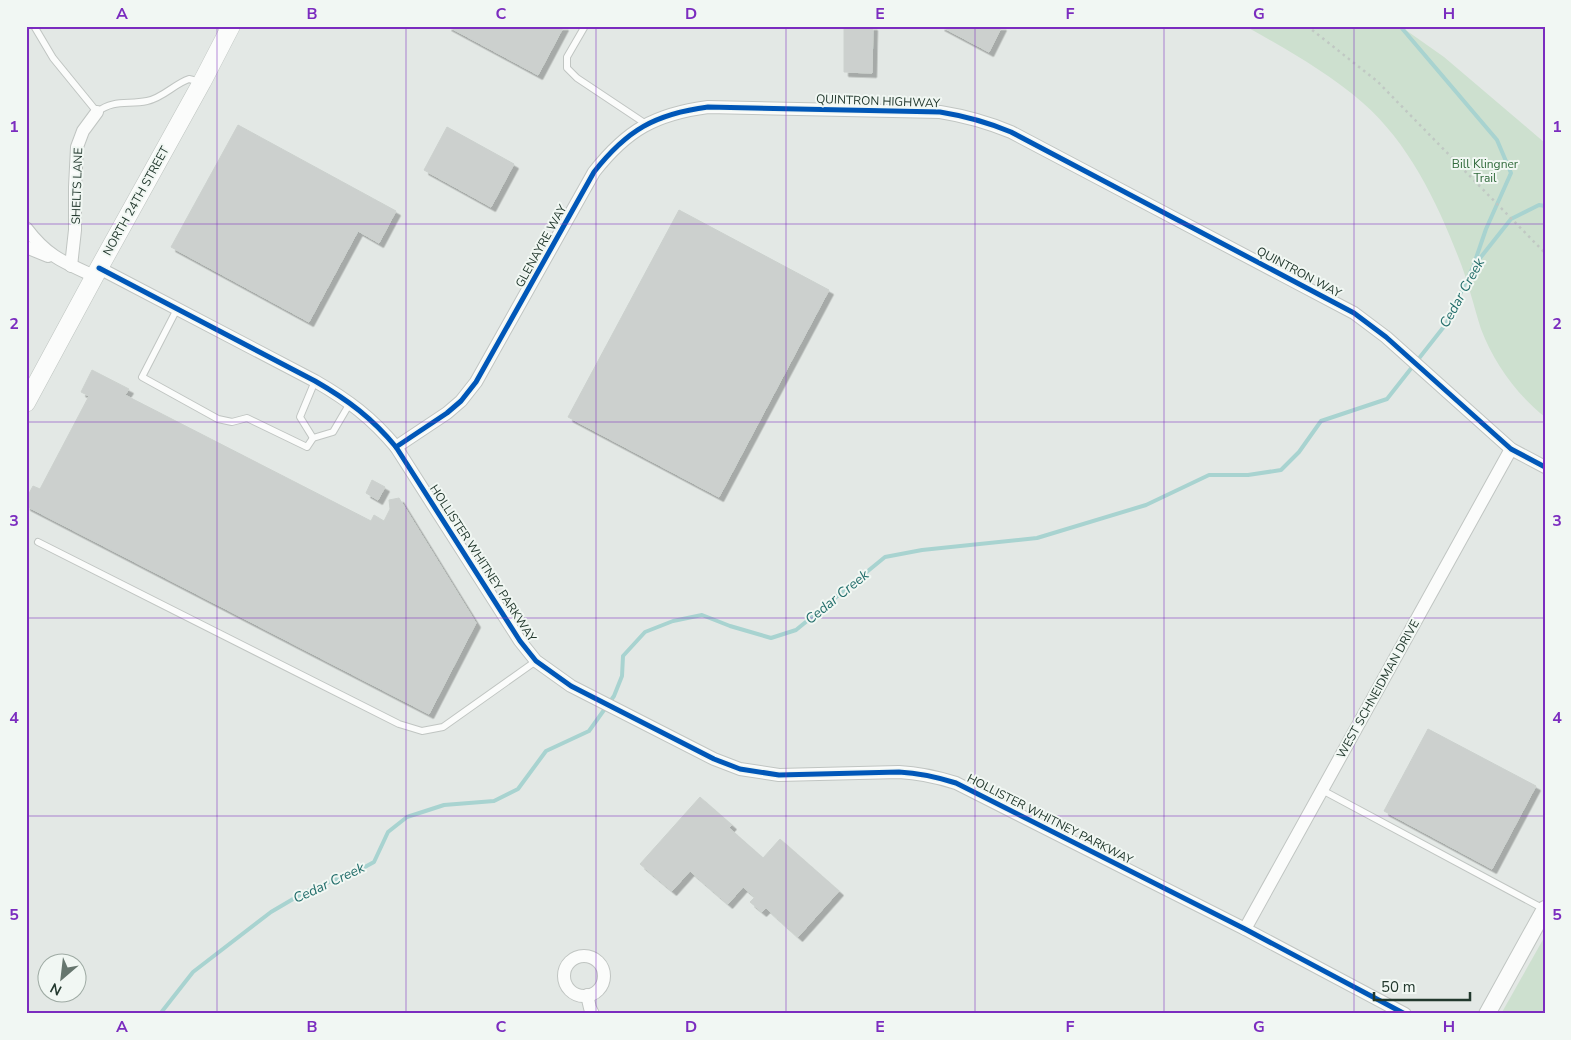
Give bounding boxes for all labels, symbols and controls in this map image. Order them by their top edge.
text: A [116,3,128,25]
text: B [306,3,318,25]
text: C [496,3,507,25]
text: D [685,3,697,25]
text: E [875,3,885,25]
text: F [1066,3,1075,25]
text: G [1253,3,1265,25]
text: H [1443,3,1455,25]
street label: QUINTRON HIGHWAY [816,91,941,111]
text: 1 [9,116,19,138]
text: 1 [1552,116,1562,138]
street label: NORTH 24TH STREET [99,143,173,259]
street label: SHELTS LANE [68,147,86,225]
park label: Bill Klingner Trail [1452,156,1519,186]
street label: GLENAYRE WAY [512,201,571,290]
street label: QUINTRON WAY [1254,243,1345,302]
water label: Cedar Creek [1435,254,1489,331]
text: 2 [9,313,19,335]
text: 2 [1552,313,1562,335]
street label: HOLLISTER WHITNEY PARKWAY [426,481,540,645]
text: 3 [9,510,19,532]
text: 3 [1552,510,1562,532]
water label: Cedar Creek [801,565,874,629]
street label: WEST SCHNEIDMAN DRIVE [1333,617,1423,761]
text: 4 [9,707,19,729]
text: 4 [1552,707,1562,729]
street label: HOLLISTER WHITNEY PARKWAY [964,770,1136,868]
water label: Cedar Creek [290,858,369,908]
text: 5 [9,904,19,926]
text: 5 [1552,904,1562,926]
north arrow [38,952,88,1002]
scale bar [1374,970,1470,1002]
text: 50 m [1381,977,1416,997]
text: N [47,978,65,1000]
text: A [116,1016,128,1038]
text: B [306,1016,318,1038]
text: C [496,1016,507,1038]
text: D [685,1016,697,1038]
text: E [875,1016,885,1038]
text: F [1066,1016,1075,1038]
text: G [1253,1016,1265,1038]
text: H [1443,1016,1455,1038]

